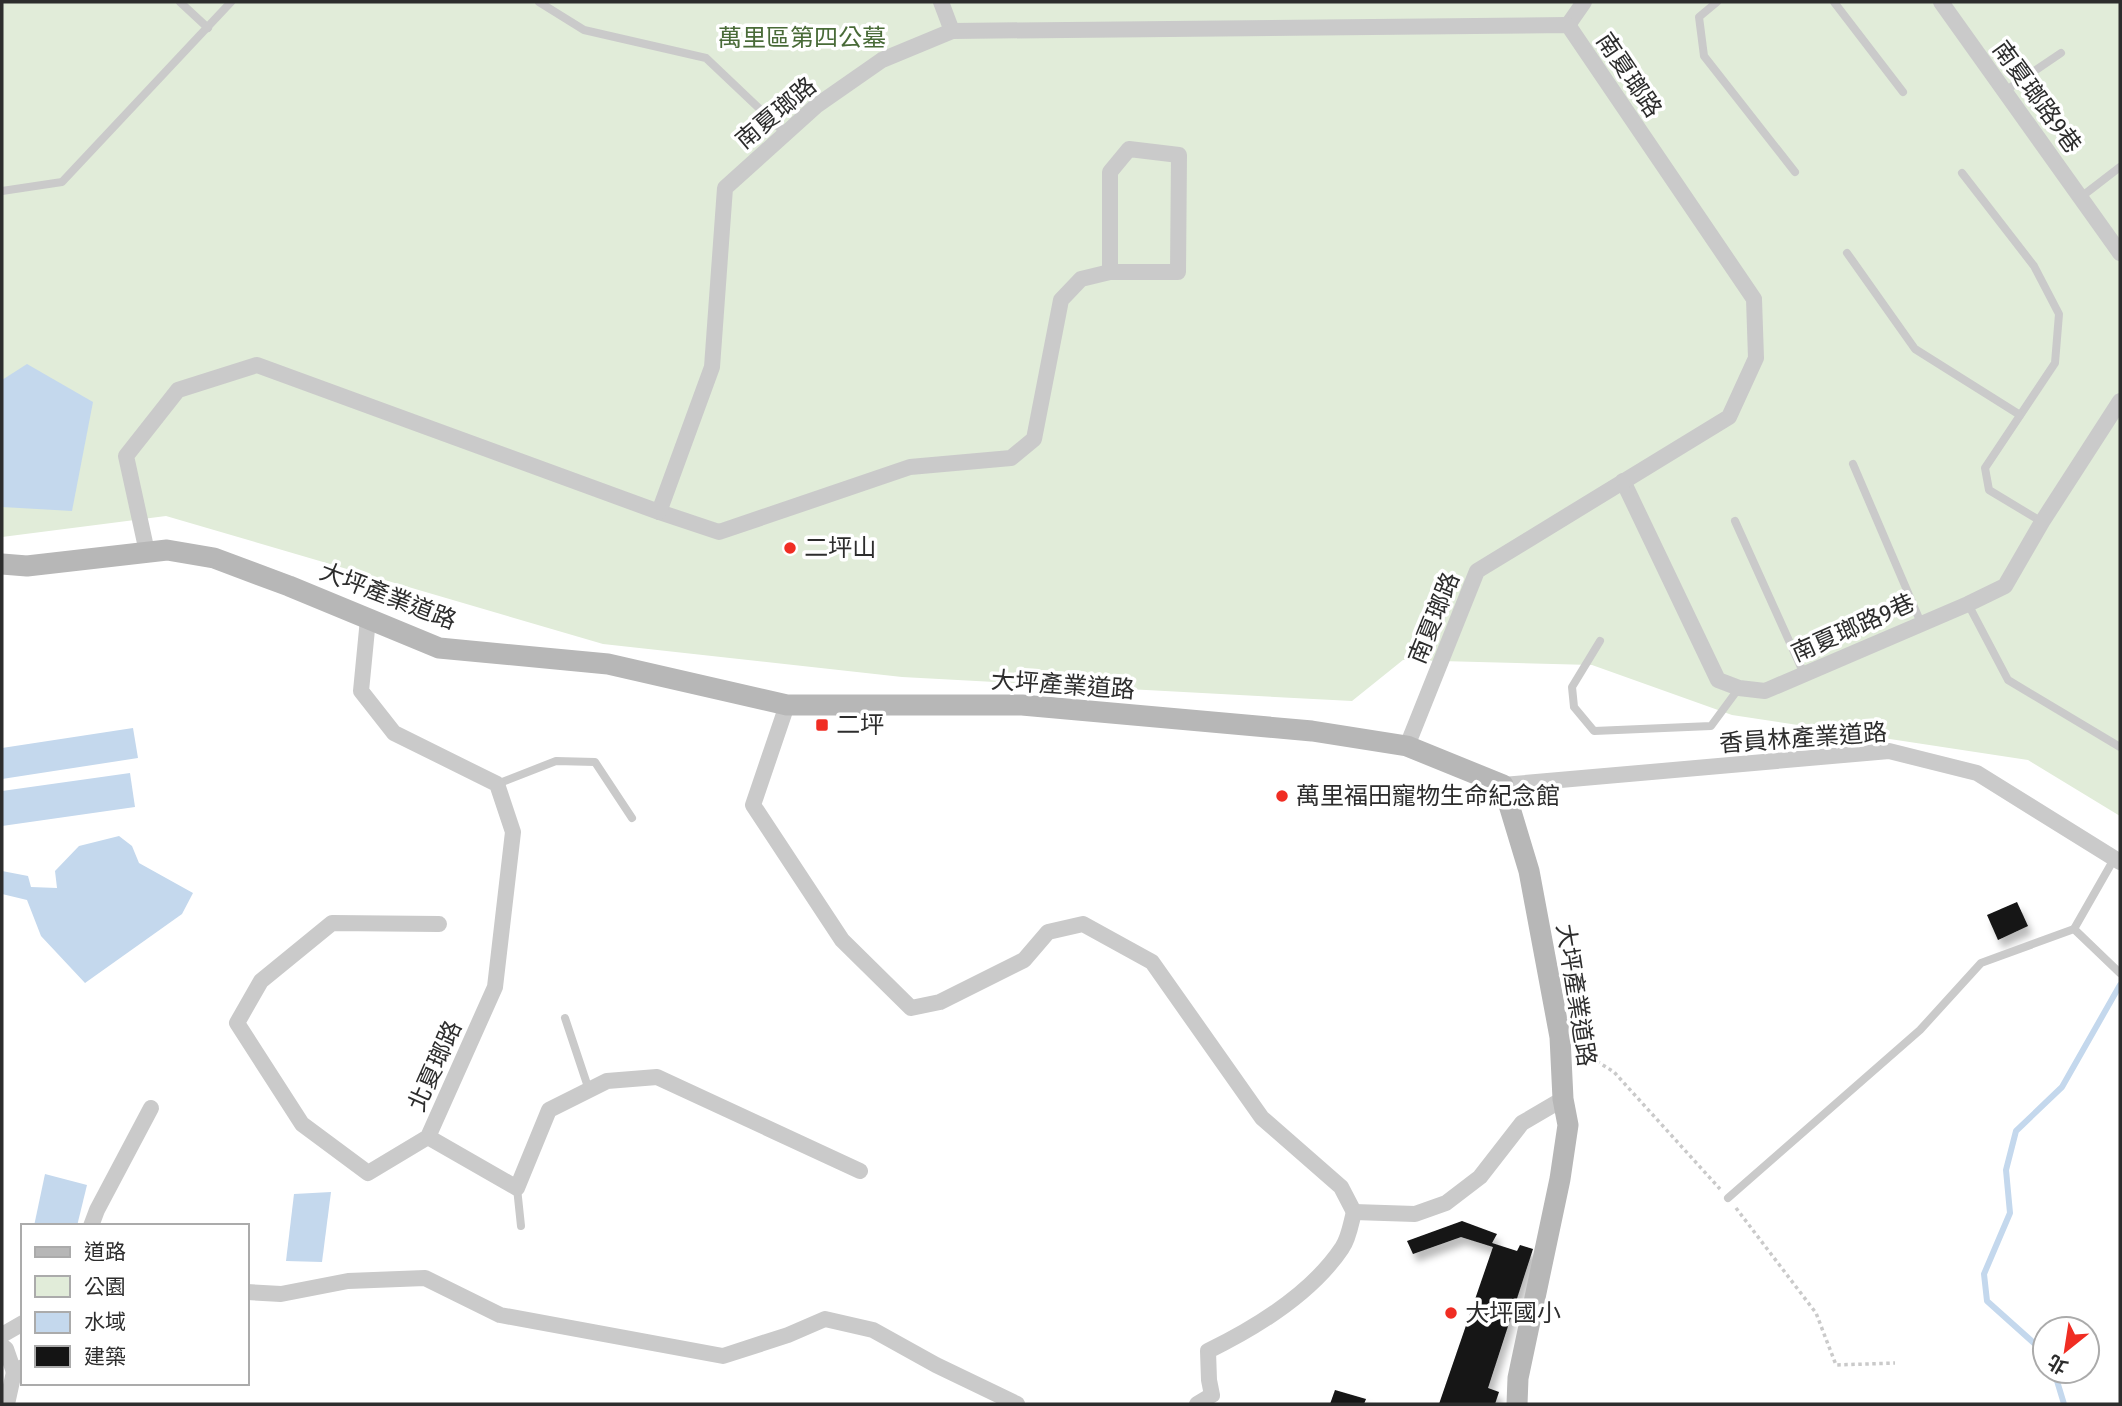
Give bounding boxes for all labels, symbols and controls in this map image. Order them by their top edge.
park label: 萬里區第四公墓 [718,24,886,52]
street label: 南夏瑯路 [1591,27,1667,123]
street label: 南夏瑯路9巷 [1987,36,2087,158]
street label: 南夏瑯路 [730,71,822,155]
place label: 二坪山 [804,534,876,562]
marker: 二坪山 [782,540,798,556]
street label: 大坪產業道路 [316,557,460,635]
street label: 南夏瑯路 [1403,568,1465,668]
street label: 南夏瑯路9巷 [1787,588,1919,668]
street label: 大坪產業道路 [990,666,1136,704]
place label: 二坪 [836,711,884,739]
marker: 二坪 [814,717,830,733]
street label: 香員林產業道路 [1718,718,1888,758]
place label: 萬里福田寵物生命紀念館 [1296,782,1560,810]
marker: 萬里福田寵物生命紀念館 [1274,788,1290,804]
street label: 大坪產業道路 [1551,922,1601,1068]
street label: 北夏瑯路 [403,1016,467,1116]
legend [21,1224,248,1385]
text: 道路 [84,1239,126,1265]
text: 公園 [84,1274,126,1300]
place label: 大坪國小 [1465,1299,1561,1327]
marker: 大坪國小 [1443,1305,1459,1321]
text: 水域 [84,1309,126,1335]
north arrow [2031,1315,2101,1385]
text: 建築 [84,1344,126,1370]
text: 北 [2044,1350,2072,1379]

